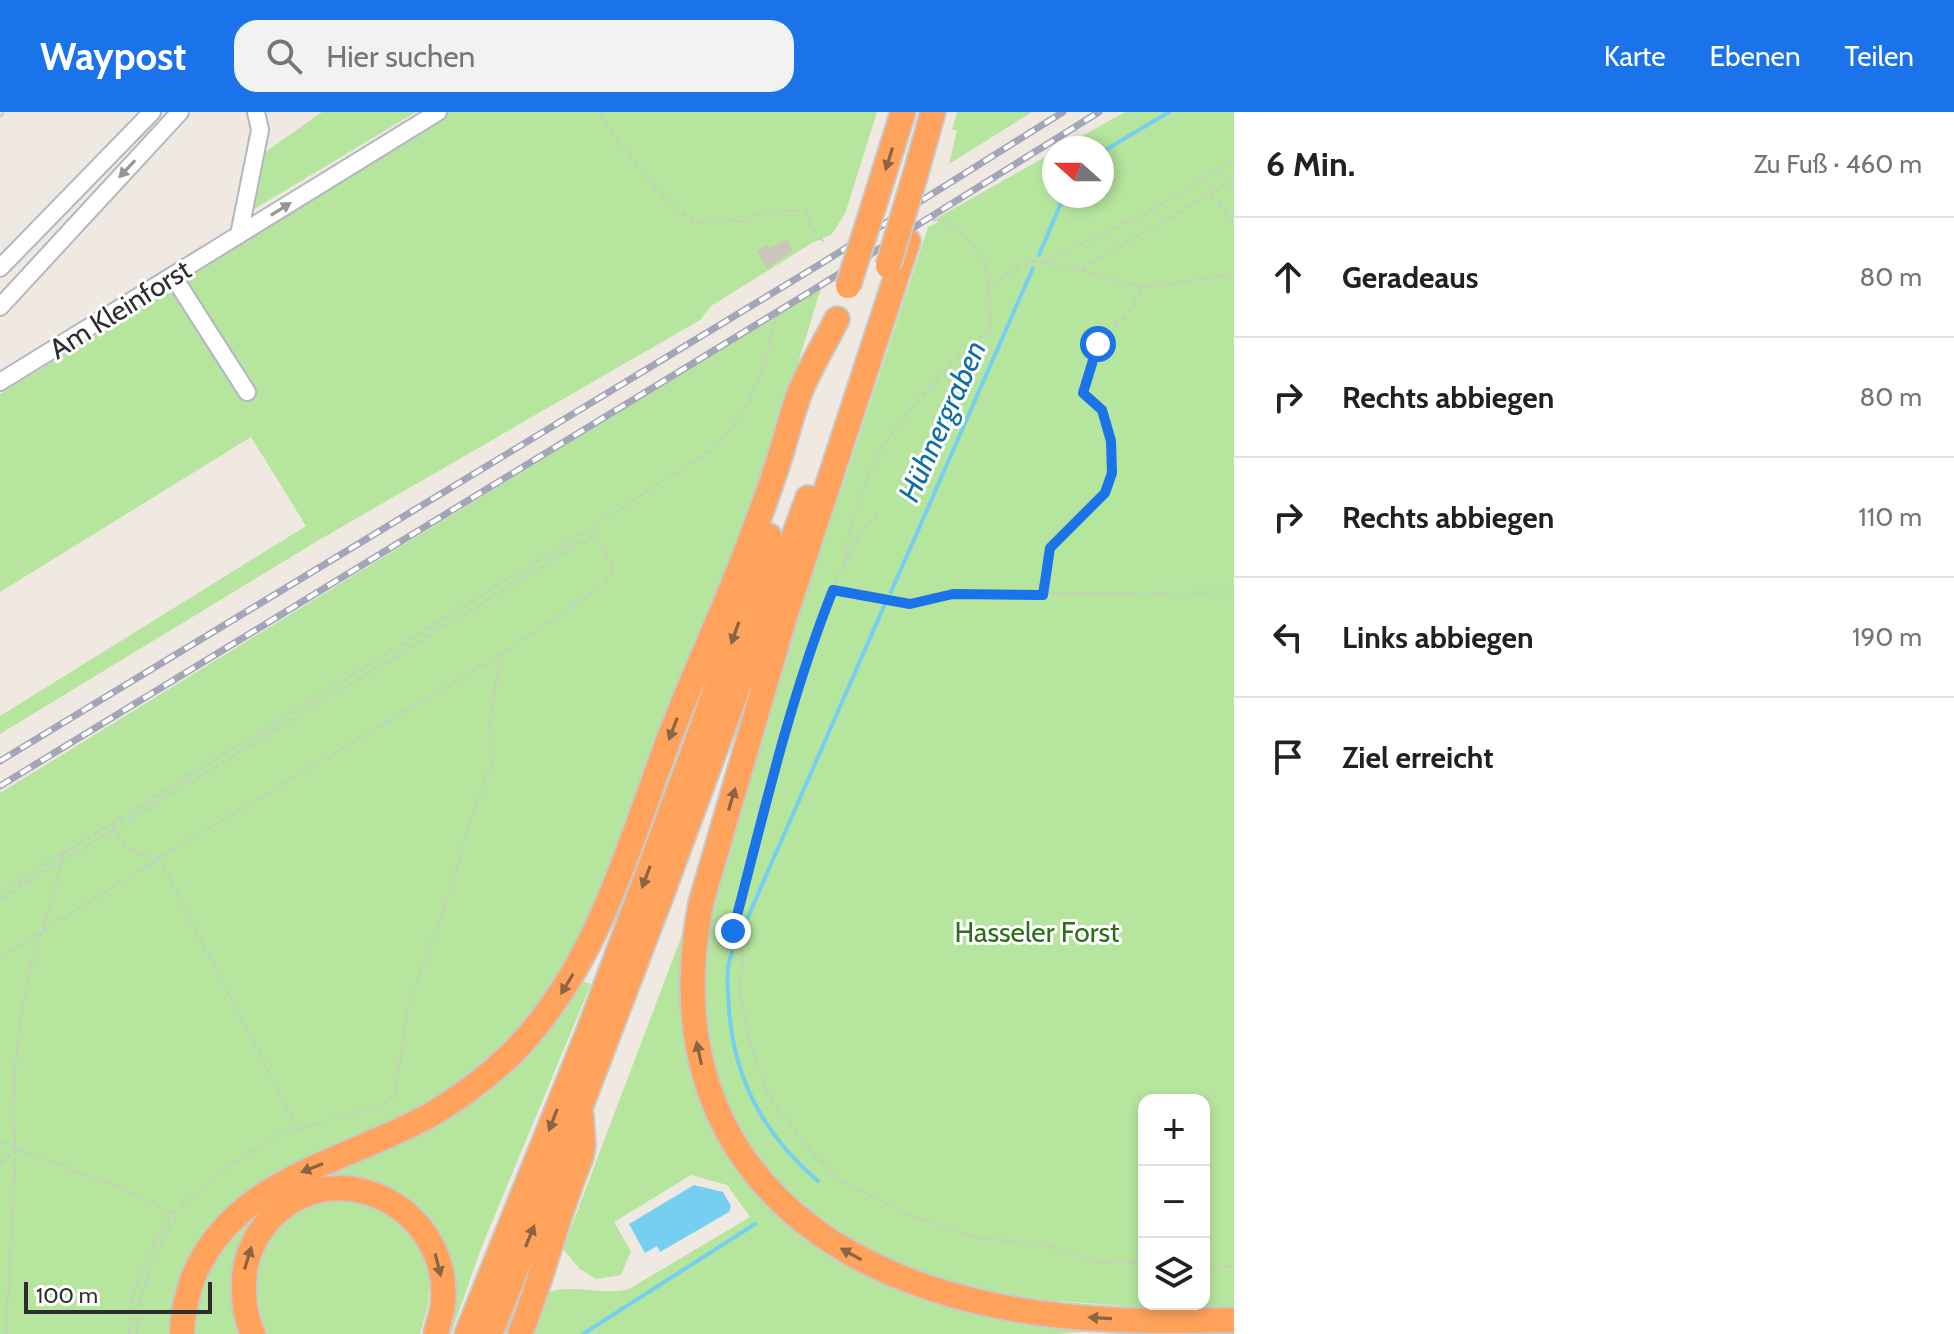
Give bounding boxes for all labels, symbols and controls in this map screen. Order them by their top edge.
search box [234,20,794,92]
text: Waypost [40,33,186,80]
icon: search [262,34,306,78]
text: Hier suchen [326,38,475,75]
text: Karte [1604,39,1666,73]
text: Ebenen [1710,39,1801,73]
text: Teilen [1845,39,1914,73]
north arrow [1042,136,1114,208]
text: 6 Min. [1266,143,1355,185]
one-way arrow [882,147,895,171]
text: Zu Fuß · 460 m [1753,148,1922,180]
one-way arrow [119,159,137,178]
one-way arrow [270,202,292,216]
street label: Am Kleinforst [43,252,197,366]
icon: ahead [1266,255,1310,299]
text: Geradeaus [1342,259,1479,296]
text: 80 m [1859,261,1922,293]
route start [1080,326,1116,362]
water label: Hühnergraben [890,335,994,507]
icon: right [1266,375,1310,419]
text: Rechts abbiegen [1342,379,1554,416]
text: 80 m [1859,381,1922,413]
icon: right [1266,495,1310,539]
text: Rechts abbiegen [1342,499,1554,536]
text: 110 m [1858,501,1922,533]
icon: left [1266,615,1310,659]
text: Links abbiegen [1342,619,1534,656]
one-way arrow [728,621,741,645]
text: 190 m [1852,621,1922,653]
one-way arrow [666,717,679,741]
icon: arrive [1266,735,1310,779]
text: Ziel erreicht [1342,739,1493,776]
one-way arrow [726,787,739,811]
one-way arrow [639,865,652,889]
route end [715,913,751,949]
park label: Hasseler Forst [954,915,1120,949]
one-way arrow [561,973,575,995]
one-way arrow [692,1041,705,1066]
map controls [1138,1094,1210,1310]
button: + [1138,1094,1210,1166]
one-way arrow [546,1108,559,1132]
one-way arrow [300,1161,324,1174]
button: − [1138,1166,1210,1238]
one-way arrow [523,1224,536,1248]
button: layers [1138,1238,1210,1310]
one-way arrow [242,1246,255,1270]
one-way arrow [839,1247,862,1261]
one-way arrow [433,1253,445,1278]
scale bar [24,1278,212,1314]
text: 100 m [36,1282,98,1309]
one-way arrow [1087,1312,1112,1325]

